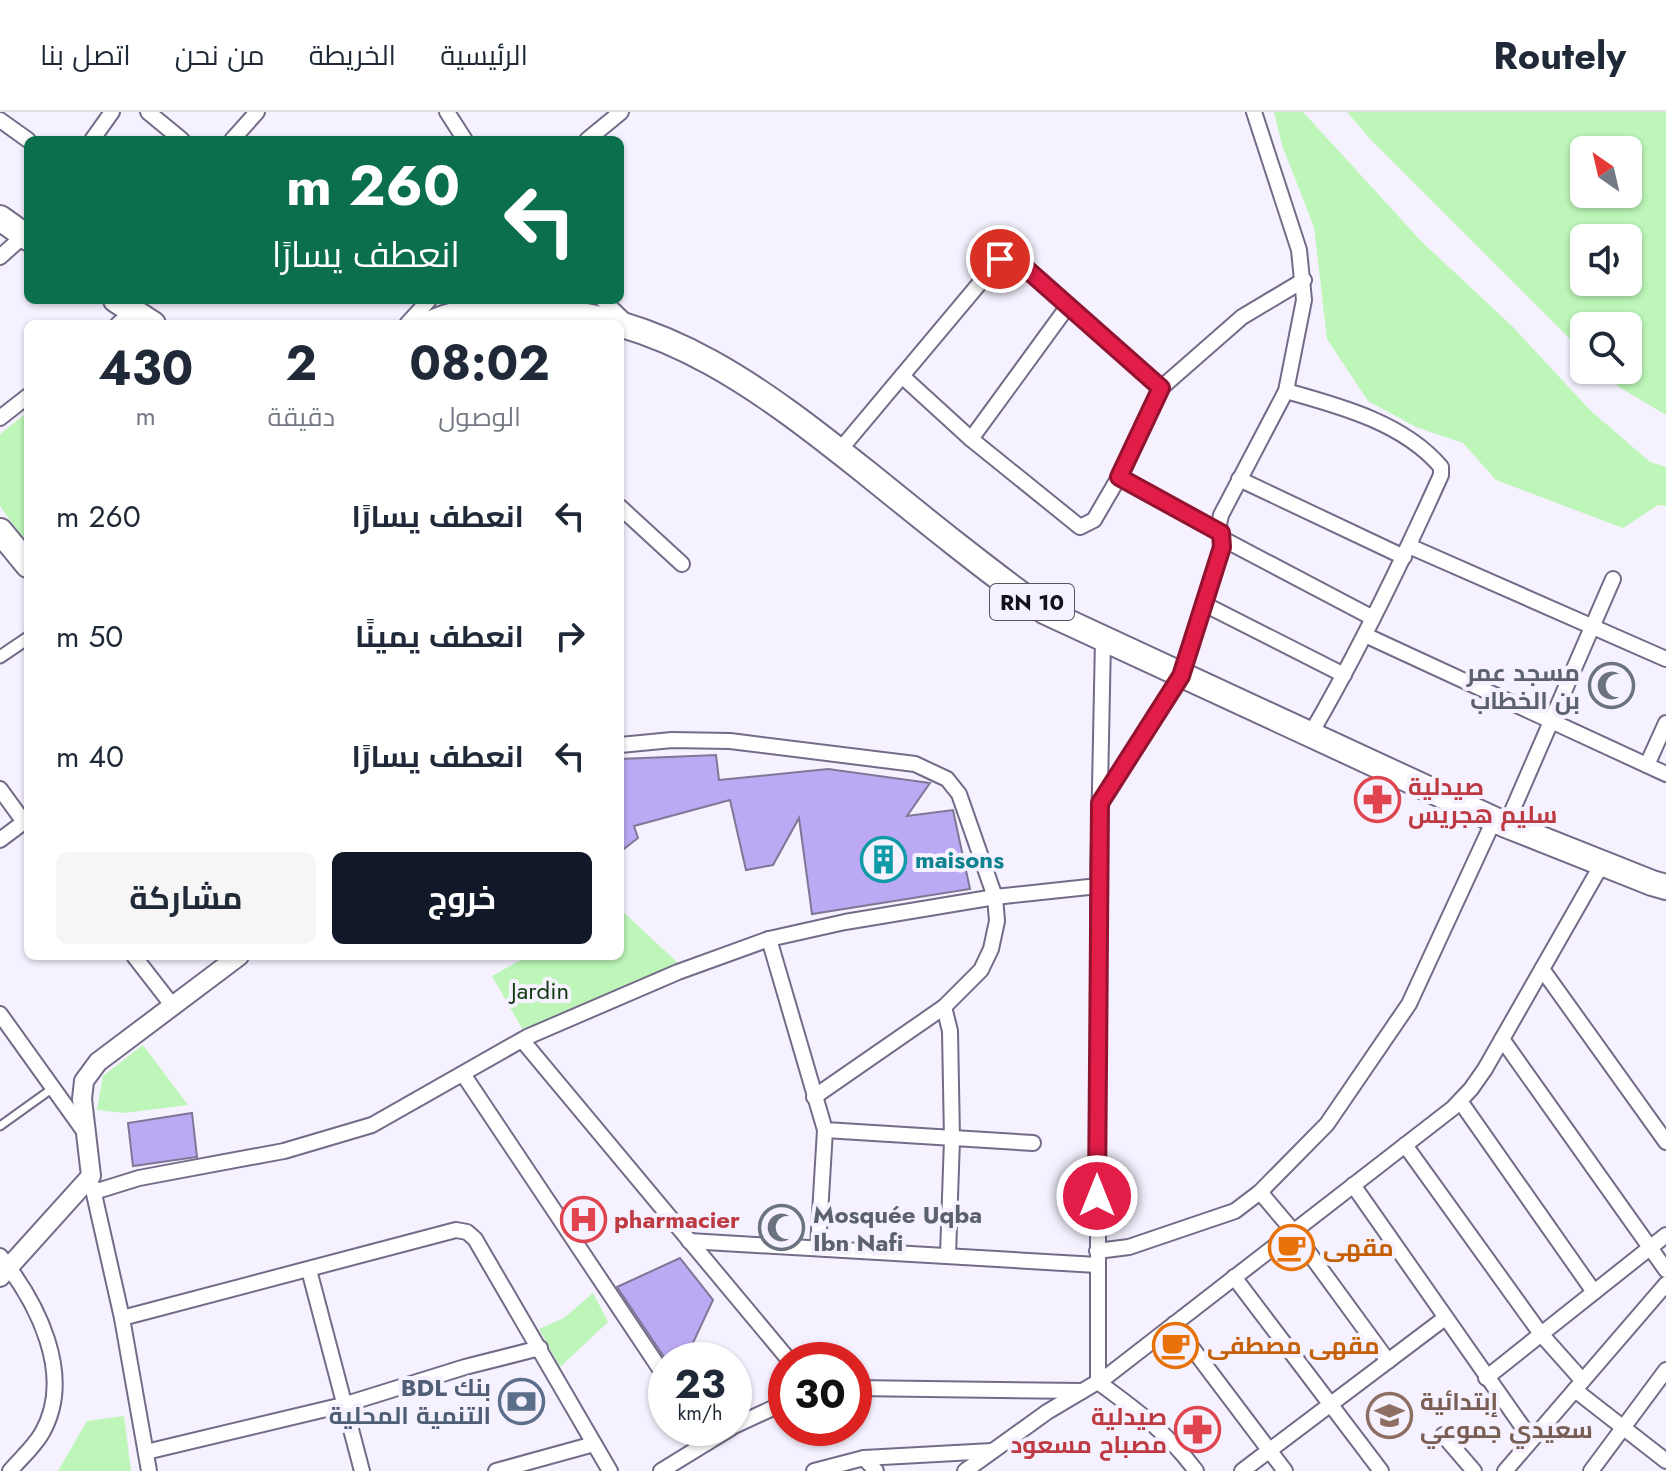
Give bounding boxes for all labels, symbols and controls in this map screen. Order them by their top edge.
text: Routely [1493,28,1626,83]
text: اتصل بنا [40,35,131,76]
text: من نحن [175,35,265,76]
text: الخريطة [309,35,396,76]
text: الرئيسية [440,35,528,76]
north arrow [1570,136,1642,208]
map controls [1570,136,1642,384]
text: 260 m [286,145,460,226]
icon: left [488,168,592,272]
button: sound [1570,224,1642,296]
pin [966,225,1034,293]
text: انعطف يسارًا [272,228,460,280]
icon: arrive [978,237,1022,281]
button: search [1570,312,1642,384]
text: 2 [286,329,317,398]
text: 08:02 [409,329,550,398]
text: 430 [98,334,193,403]
text: m [136,397,156,435]
text: دقيقة [267,398,335,436]
text: الوصول [438,398,521,436]
icon: left [548,494,592,538]
text: 260 m [56,495,141,538]
text: انعطف يسارًا [351,495,524,538]
road number: RN 10 [990,584,1074,620]
icon: right [548,614,592,658]
text: 50 m [56,615,123,658]
text: انعطف يمينًا [355,615,524,658]
place label: مسجد عمر بن الخطاب [1466,655,1580,718]
mosque icon: مسجد عمر بن الخطاب [1587,662,1635,710]
icon: left [548,734,592,778]
text: 40 m [56,735,124,778]
text: انعطف يسارًا [351,735,524,778]
place label: صيدلية سليم هجريس [1408,769,1557,832]
pharmacy icon: صيدلية سليم هجريس [1353,776,1401,824]
building icon: maisons [860,835,908,883]
place label: maisons [915,842,1004,877]
button: مشاركة [56,852,316,944]
button: خروج [332,852,592,944]
park label: Jardin [508,973,569,1008]
position arrow [1055,1154,1139,1238]
hospital icon: pharmacier [559,1195,607,1243]
place label: Mosquée Uqba Ibn Nafi [813,1197,982,1260]
place label: pharmacier [614,1202,740,1237]
mosque icon: Mosquée Uqba Ibn Nafi [758,1204,806,1252]
cafe icon: مقهى [1268,1223,1316,1271]
place label: مقهى [1323,1230,1394,1265]
cafe icon: مقهى مصطفى [1152,1321,1200,1369]
place label: مقهى مصطفى [1207,1328,1380,1363]
speed limit sign: 30 [768,1342,872,1446]
text: 23 [674,1355,726,1413]
place label: BDL بنك التنمية المحلية [329,1370,491,1433]
bank icon: BDL بنك التنمية المحلية [498,1377,546,1425]
place label: إبتدائية سعيدي جموعي [1420,1384,1593,1449]
school or university icon: إبتدائية سعيدي جموعي [1365,1391,1413,1439]
text: km/h [677,1399,723,1428]
place label: صيدلية مصباح مسعود [1010,1399,1167,1462]
pharmacy icon: صيدلية مصباح مسعود [1174,1406,1222,1454]

